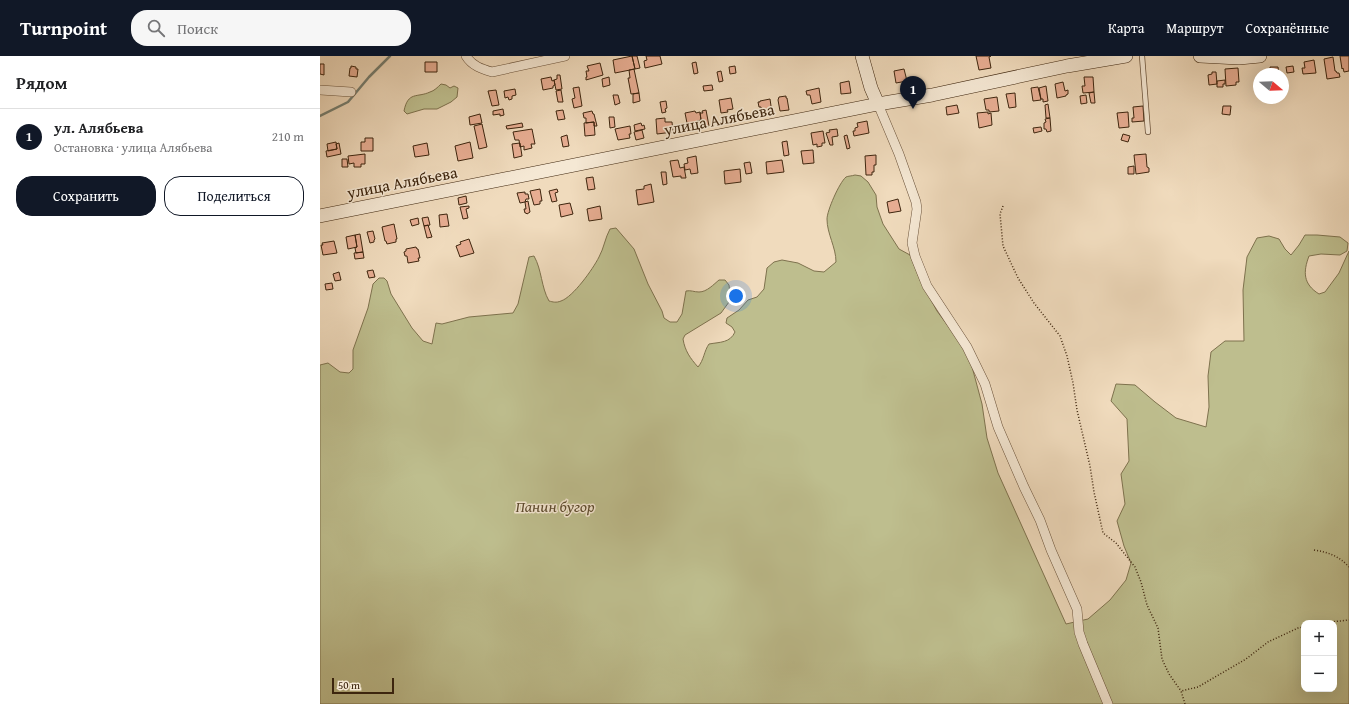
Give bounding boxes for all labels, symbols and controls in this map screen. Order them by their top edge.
search box [131,10,411,46]
text: Turnpoint [20,14,107,42]
icon: search [145,17,167,39]
text: Поиск [177,18,218,39]
text: Карта [1108,18,1144,38]
text: Маршрут [1166,18,1224,38]
text: Сохранённые [1246,18,1329,38]
north arrow [1253,68,1289,104]
text: Рядом [16,70,67,95]
pin: 1 [900,76,926,109]
street label: улица Алябьева [661,96,777,142]
text: ул. Алябьева [54,117,143,138]
text: 1 [26,127,32,146]
text: 210 m [272,127,304,146]
text: Остановка · улица Алябьева [54,138,213,157]
street label: улица Алябьева [344,159,460,205]
button: Сохранить [16,176,156,216]
button: Поделиться [164,176,304,216]
your location [726,286,746,306]
park label: Панин бугор [515,494,595,518]
map controls [1301,620,1337,692]
button: + [1301,620,1337,656]
button: − [1301,656,1337,692]
scale bar [332,676,394,695]
text: 50 m [338,677,360,693]

